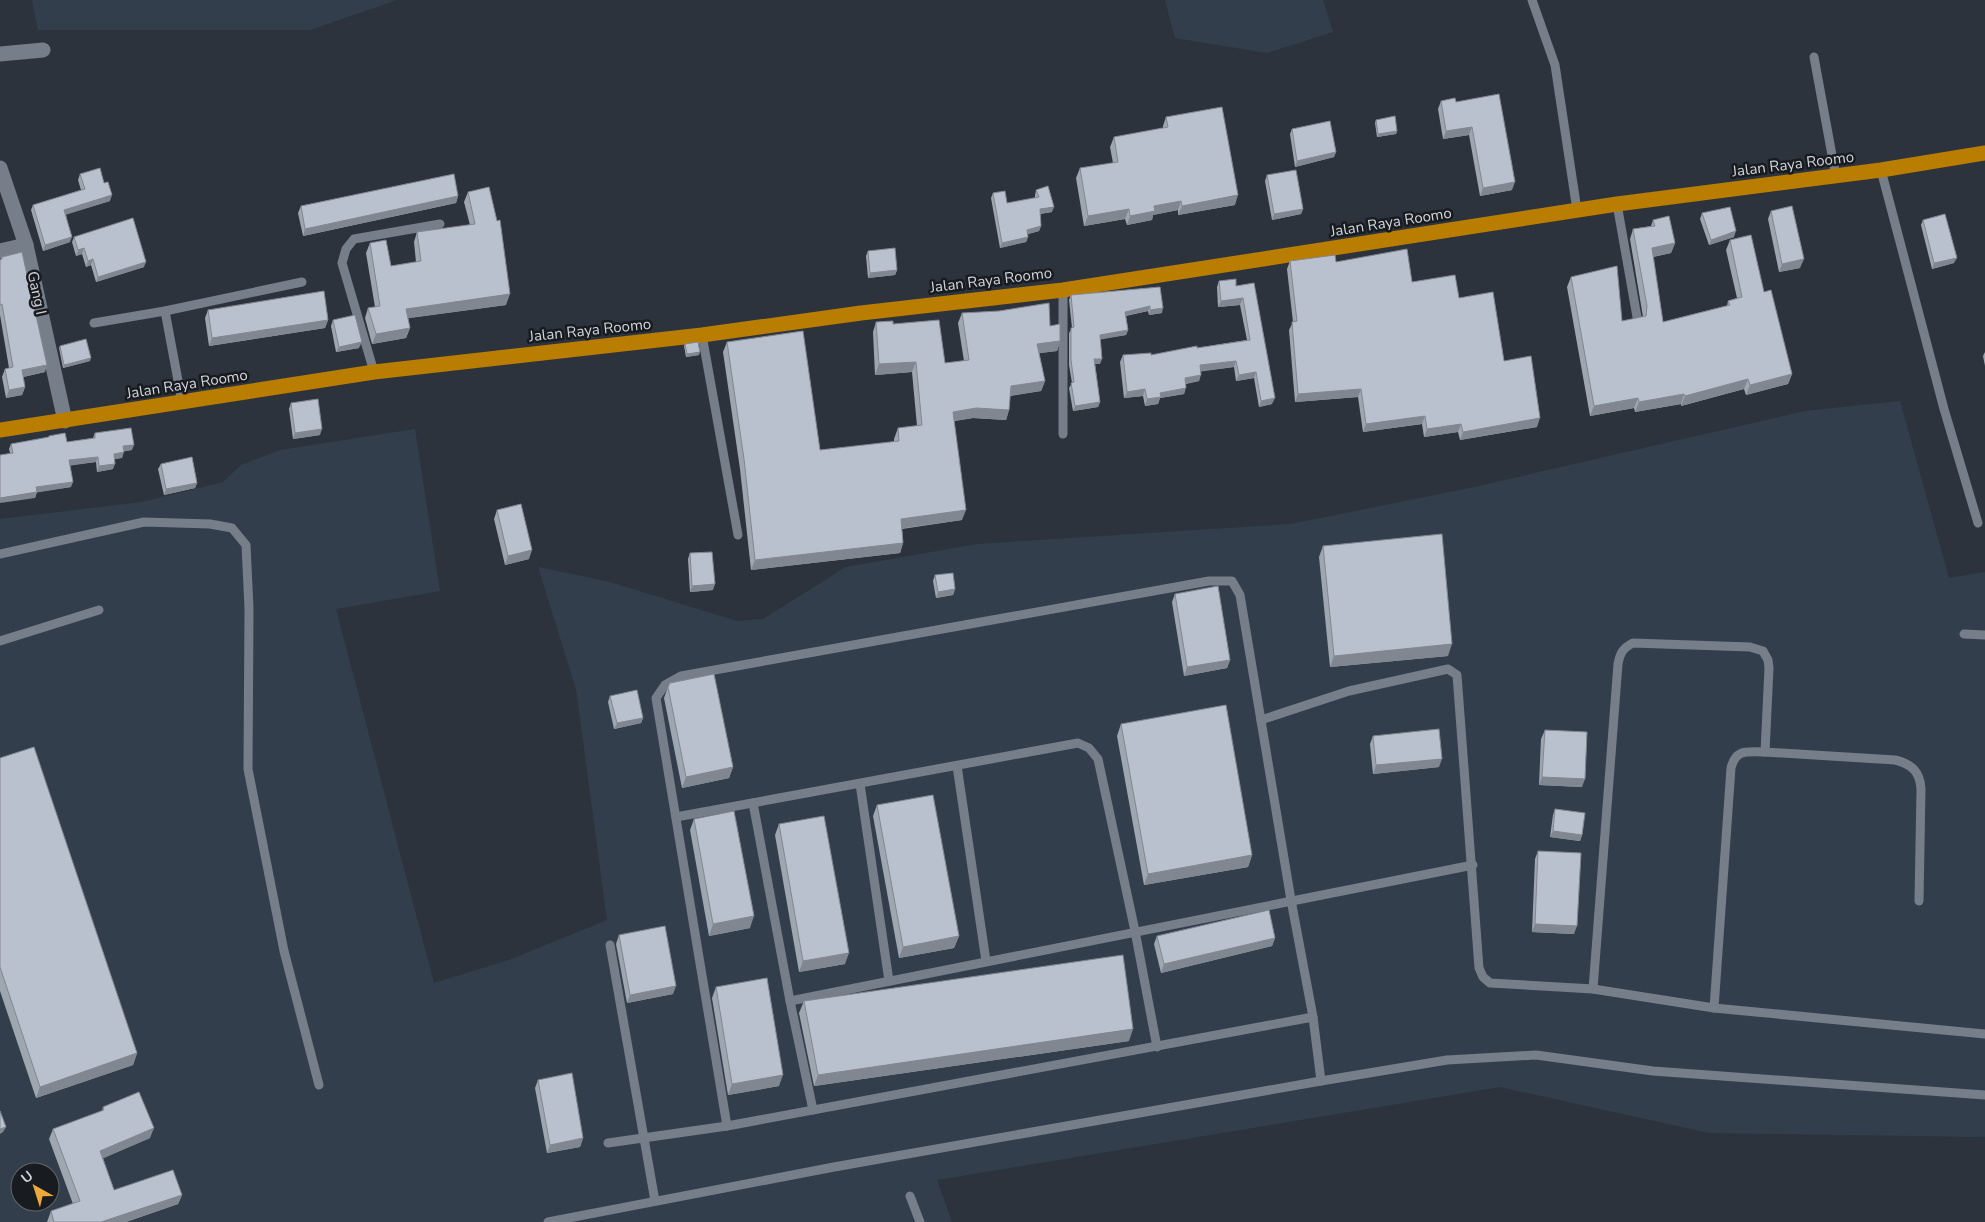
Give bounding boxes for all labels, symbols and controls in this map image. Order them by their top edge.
street label: Jalan Raya Roomo [1730,147,1855,182]
street label: Jalan Raya Roomo [1328,203,1453,242]
street label: Jalan Raya Roomo [928,263,1053,298]
street label: Gang I [23,269,51,317]
street label: Jalan Raya Roomo [527,314,652,346]
street label: Jalan Raya Roomo [124,365,249,404]
north arrow [10,1162,60,1212]
text: U [17,1167,37,1188]

